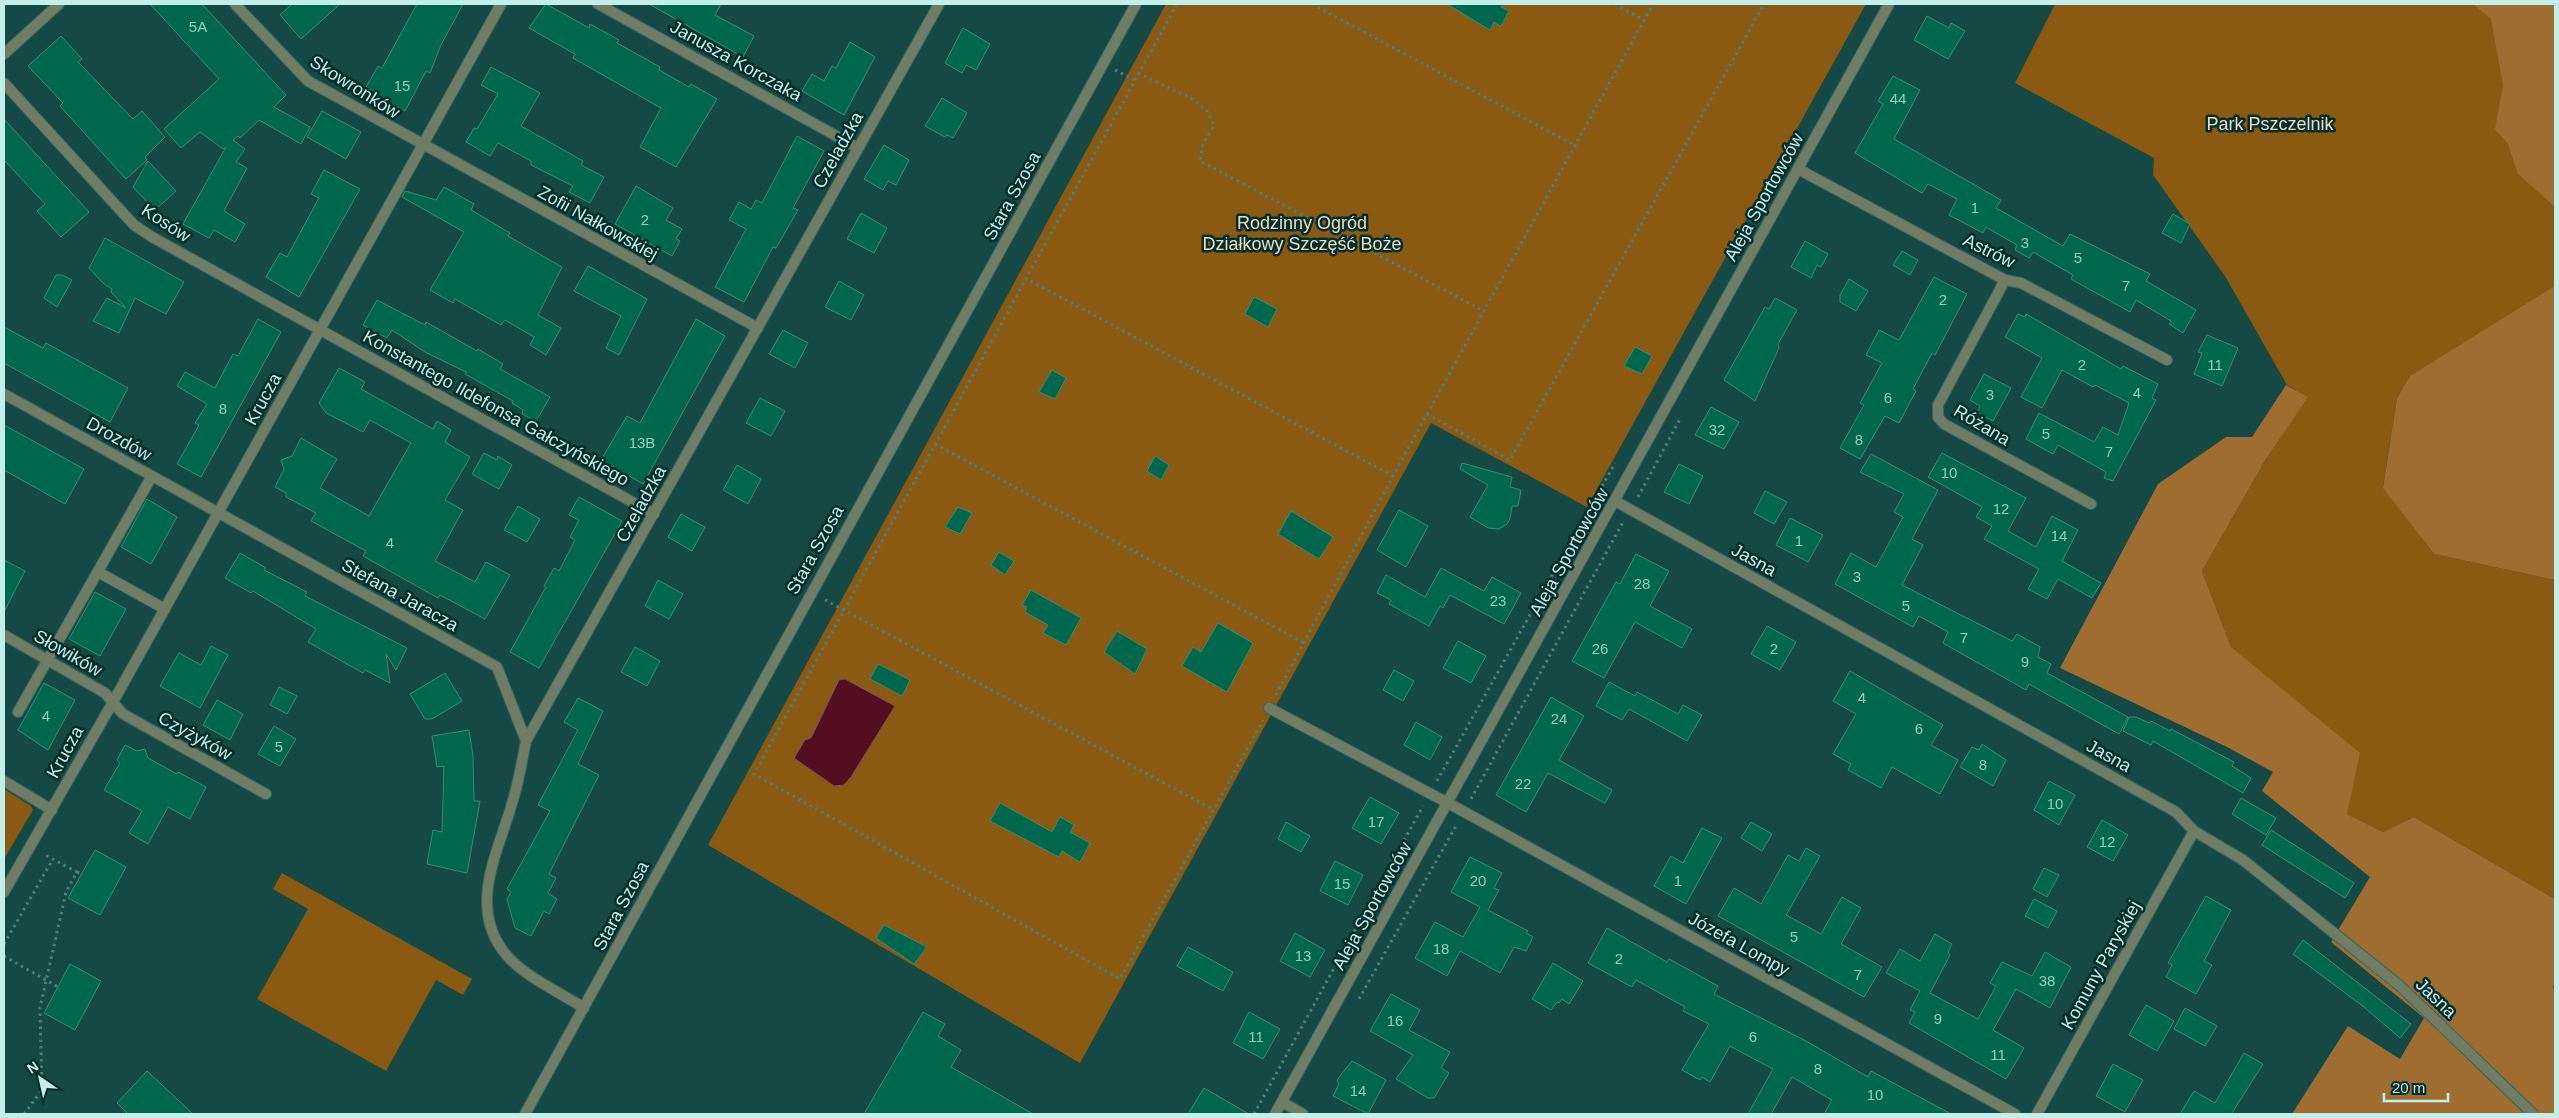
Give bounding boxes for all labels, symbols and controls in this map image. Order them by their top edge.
street label: Janusza Korczaka [667,17,806,106]
house number: 5A [189,18,207,35]
street label: Skowronków [306,51,404,123]
house number: 15 [394,77,410,94]
house number: 44 [1890,90,1906,107]
street label: Czeladzka [809,108,868,192]
park label: Park Pszczelnik [2206,114,2335,134]
street label: Aleja Sportowców [1721,129,1808,264]
street label: Stara Szosa [979,147,1045,244]
street label: Zofii Nałkowskiej [535,182,661,264]
house number: 1 [1971,199,1979,216]
street label: Kosów [138,200,195,247]
house number: 2 [641,211,649,228]
park label: Rodzinny Ogród Działkowy Szczęść Boże [1202,213,1402,254]
street label: Astrów [1960,230,2019,272]
house number: 3 [2021,234,2029,251]
house number: 5 [2074,249,2082,266]
house number: 7 [2122,277,2130,294]
house number: 2 [1939,291,1947,308]
street label: Konstantego Ildefonsa Gałczyńskiego [359,326,633,490]
house number: 2 [2078,356,2086,373]
house number: 11 [2207,356,2223,373]
street label: Krucza [241,369,286,428]
house number: 4 [2133,384,2141,401]
house number: 3 [1986,386,1994,403]
house number: 6 [1884,389,1892,406]
house number: 8 [219,400,227,417]
street label: Różana [1950,400,2015,450]
street label: Drozdów [83,413,156,465]
house number: 32 [1709,421,1725,438]
house number: 5 [2042,425,2050,442]
house number: 8 [1855,431,1863,448]
house number: 13B [629,434,655,451]
house number: 7 [2105,443,2113,460]
street label: Czeladzka [612,462,671,546]
house number: 10 [1941,464,1957,481]
street label: Aleja Sportowców [1526,484,1613,619]
house number: 12 [1993,500,2009,517]
street label: Stara Szosa [782,501,848,598]
house number: 14 [2051,527,2067,544]
house number: 1 [1795,532,1803,549]
house number: 4 [386,534,394,551]
street label: Jasna [1728,540,1781,581]
street label: Stefana Jaracza [338,555,463,636]
house number: 3 [1853,568,1861,585]
house number: 28 [1634,575,1650,592]
house number: 23 [1490,592,1506,609]
house number: 5 [1902,597,1910,614]
street label: Słowików [31,626,106,681]
house number: 7 [1960,629,1968,646]
house number: 26 [1592,640,1608,657]
house number: 2 [1770,640,1778,657]
house number: 9 [2021,653,2029,670]
house number: 4 [1858,689,1866,706]
house number: 4 [42,707,50,724]
street label: Czyżyków [155,708,236,765]
house number: 24 [1551,710,1567,727]
house number: 6 [1915,720,1923,737]
street label: Krucza [43,722,88,781]
street label: Jasna [2083,736,2136,777]
house number: 5 [275,738,283,755]
house number: 8 [1979,756,1987,773]
house number: 22 [1515,775,1531,792]
house number: 10 [2047,795,2063,812]
house number: 17 [1368,813,1384,830]
house number: 12 [2099,833,2115,850]
street label: Aleja Sportowców [1329,838,1416,973]
street label: Stara Szosa [589,857,653,954]
house number: 20 [1470,872,1486,889]
house number: 1 [1674,872,1682,889]
house number: 15 [1334,875,1350,892]
street label: Komuny Paryskiej [2057,897,2145,1033]
street label: Józefa Lompy [1685,908,1793,980]
house number: 5 [1790,928,1798,945]
house number: 18 [1433,940,1449,957]
house number: 13 [1295,947,1311,964]
house number: 2 [1615,950,1623,967]
house number: 7 [1854,966,1862,983]
house number: 38 [2039,972,2055,989]
street label: Jasna [2412,974,2461,1023]
house number: 9 [1934,1010,1942,1027]
house number: 16 [1387,1012,1403,1029]
house number: 11 [1248,1028,1264,1045]
house number: 6 [1749,1028,1757,1045]
house number: 11 [1990,1046,2006,1063]
north arrow [15,1053,65,1103]
text: N [24,1058,41,1077]
house number: 8 [1814,1060,1822,1077]
scale bar [2384,1070,2448,1102]
text: 20 m [2392,1079,2425,1096]
house number: 14 [1350,1082,1366,1099]
house number: 10 [1867,1086,1883,1103]

